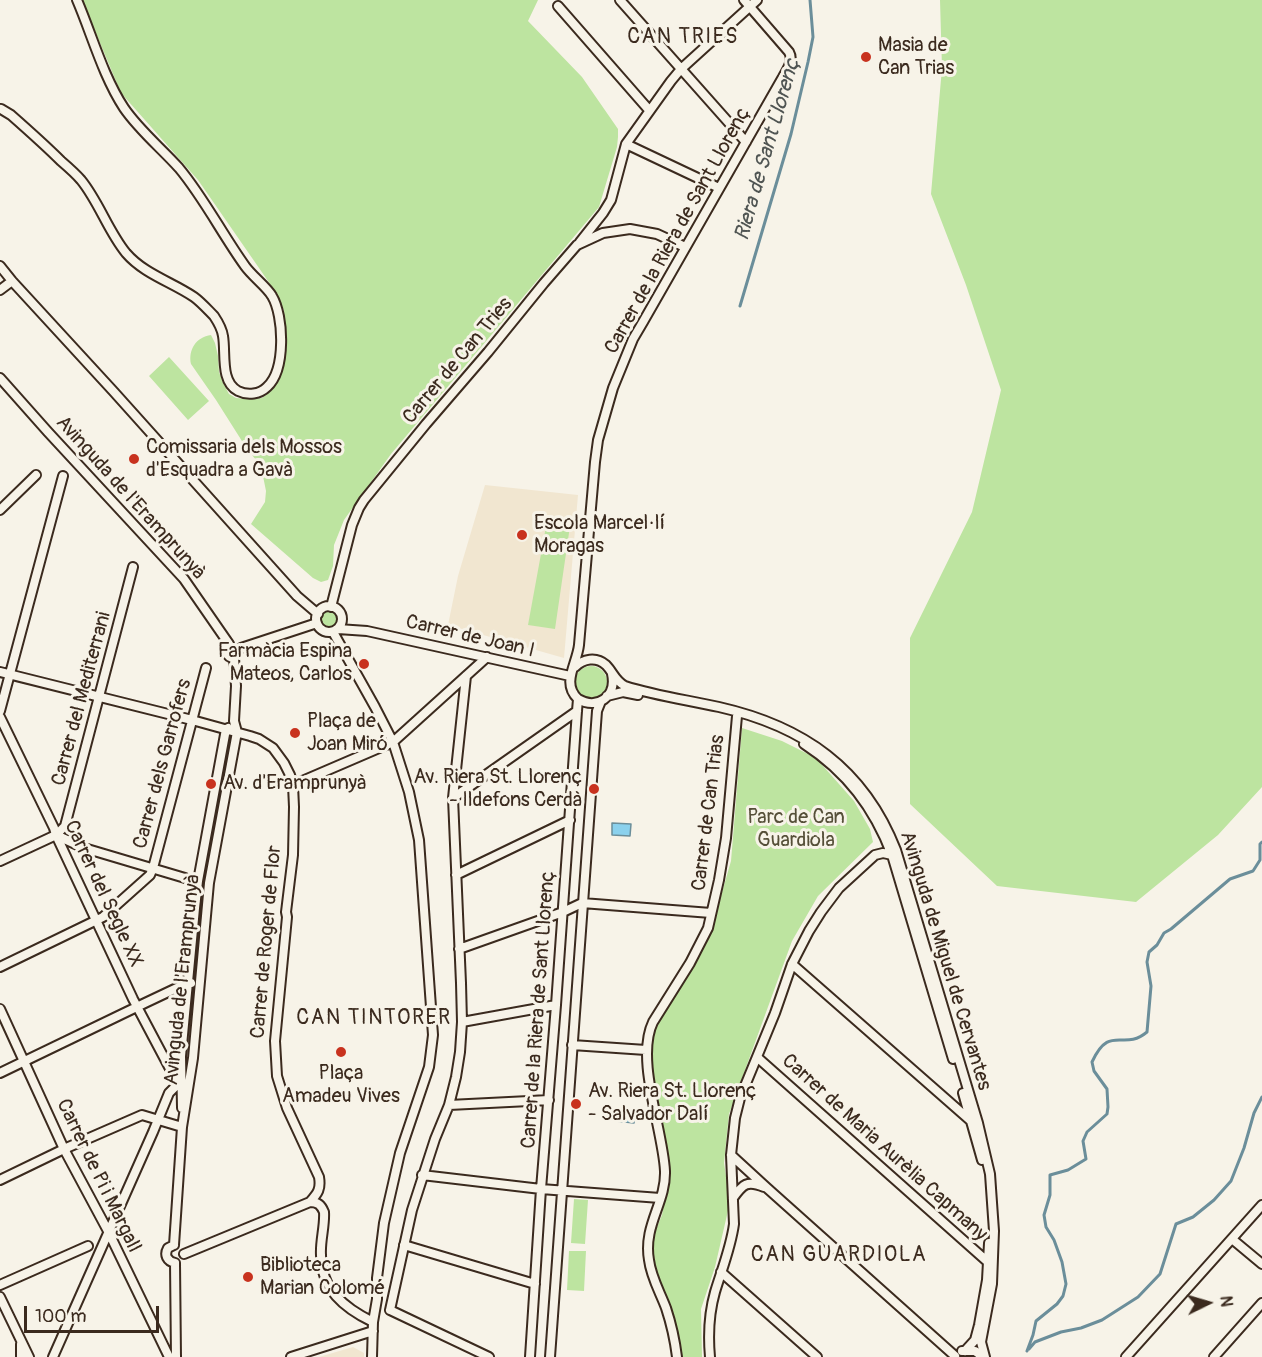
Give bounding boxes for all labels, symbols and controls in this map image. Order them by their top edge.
district label: CAN TRIES [627,25,739,51]
place label: Masia de Can Trias [878,34,954,81]
marker: Masia de Can Trias [859,50,873,64]
water label: Riera de Sant Llorenç [730,56,806,244]
street label: Carrer de la Riera de Sant Llorenç [600,104,756,358]
street label: Carrer de Can Tries [398,293,518,429]
street label: Avinguda de l'Eramprunyà [50,411,210,585]
place label: Comissaria dels Mossos d'Esquadra a Gavà [146,436,342,483]
marker: Comissaria dels Mossos d'Esquadra a Gavà [127,452,141,466]
place label: Escola Marcel·lí Moragas [534,512,665,559]
marker: Escola Marcel·lí Moragas [515,528,529,542]
street label: Carrer del Mediterrani [47,609,117,789]
street label: Carrer de Joan I [403,611,537,663]
place label: Farmàcia Espina Mateos, Carlos [218,640,352,687]
marker: Farmàcia Espina Mateos, Carlos [357,657,371,671]
street label: Carrer dels Garrofers [129,676,197,852]
place label: Plaça de Joan Miró [307,710,388,757]
marker: Plaça de Joan Miró [288,726,302,740]
street label: Carrer de Can Trias [688,734,730,892]
place label: Av. Riera St. Llorenç - Ildefons Cerdà [414,766,582,813]
place label: Av. d'Eramprunyà [223,772,366,796]
marker: Av. d'Eramprunyà [204,777,218,791]
marker: Av. Riera St. Llorenç - Ildefons Cerdà [587,782,601,796]
park label: Parc de Can Guardiola [747,806,845,853]
street label: Carrer del Segle XX [59,817,147,971]
street label: Avinguda de Miguel de Cervantes [894,829,996,1093]
street label: Carrer de Roger de Flor [247,844,287,1040]
street label: Carrer de la Riera de Sant Llorenç [517,871,561,1149]
street label: Avinguda de l'Eramprunyà [160,873,206,1087]
district label: CAN TINTORER [296,1006,452,1032]
marker: Plaça Amadeu Vives [334,1045,348,1059]
street label: Carrer de Maria Aurèlia Capmany [776,1049,992,1247]
place label: Plaça Amadeu Vives [282,1062,400,1109]
place label: Av. Riera St. Llorenç - Salvador Dalí [588,1080,756,1127]
street label: Carrer de Pi i Margall [50,1095,146,1257]
marker: Av. Riera St. Llorenç - Salvador Dalí [569,1097,583,1111]
district label: CAN GUARDIOLA [751,1243,927,1269]
place label: Biblioteca Marian Colomé [260,1254,385,1301]
marker: Biblioteca Marian Colomé [241,1270,255,1284]
north arrow [1178,1273,1238,1333]
scale bar [27,1294,162,1332]
text: N [1215,1295,1236,1308]
text: 100 m [35,1305,87,1328]

